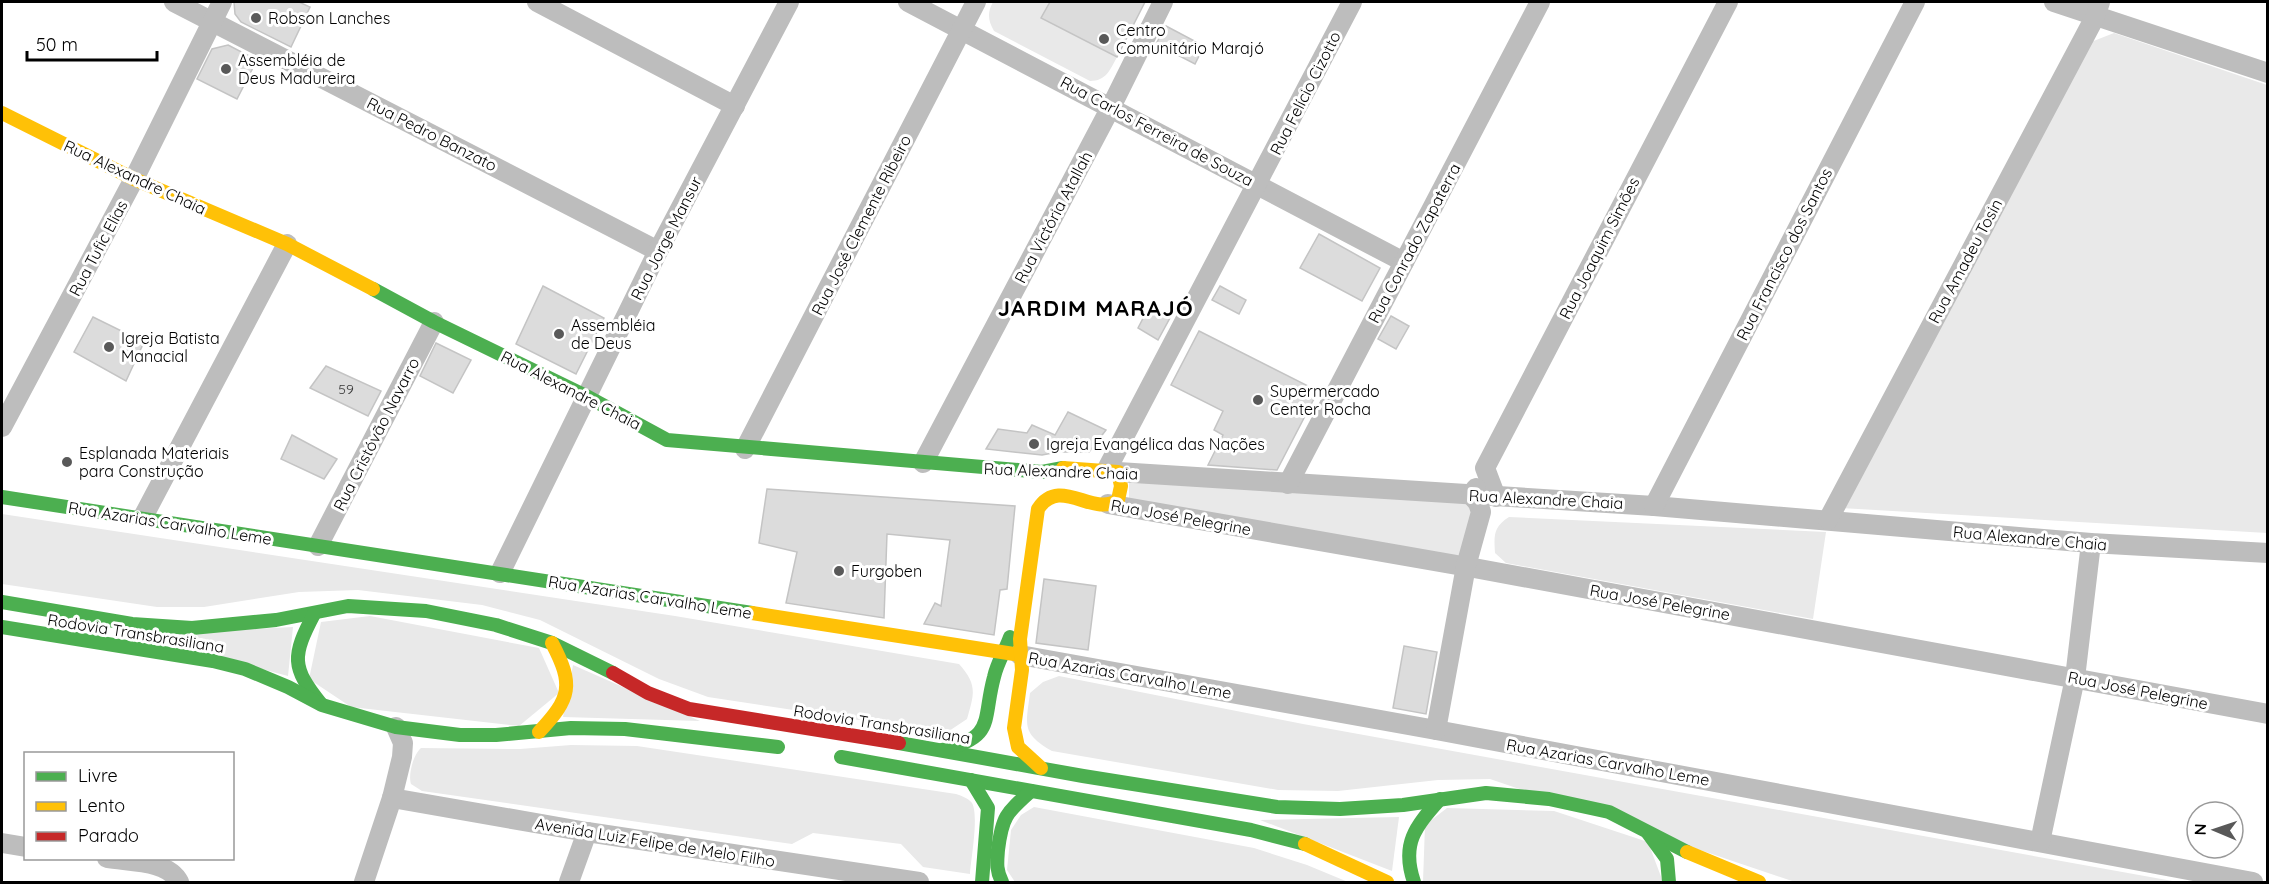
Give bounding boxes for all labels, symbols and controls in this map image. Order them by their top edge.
place label: Robson Lanches [268,8,390,28]
marker: Robson Lanches [249,11,263,25]
place label: Centro Comunitário Marajó [1116,20,1264,58]
scale bar [27,24,158,62]
street label: Rua Felício Cizotto [1265,28,1345,158]
marker: Centro Comunitário Marajó [1097,32,1111,46]
text: 50 m [36,33,78,56]
place label: Assembléia de Deus Madureira [238,50,356,88]
marker: Assembléia de Deus Madureira [219,62,233,76]
street label: Rua Carlos Ferreira de Souza [1057,72,1257,190]
street label: Rua Pedro Banzato [364,93,500,175]
street label: Rua José Clemente Ribeiro [807,131,915,319]
street label: Rua Alexandre Chaia [61,135,209,219]
street label: Rua Victória Atallah [1010,148,1096,286]
street label: Rua Conrado Zapaterra [1363,160,1465,326]
street label: Rua Francisco dos Santos [1732,164,1836,344]
street label: Rua Jorge Mansur [626,173,706,303]
street label: Rua Joaquim Simões [1555,174,1643,322]
street label: Rua Amadeu Tosin [1924,195,2006,327]
street label: Rua Tufic Elias [64,197,132,299]
district label: JARDIM MARAJÓ [998,294,1194,322]
place label: Assembléia de Deus [571,315,655,353]
marker: Assembléia de Deus [552,327,566,341]
place label: Igreja Batista Manacial [121,328,220,366]
marker: Igreja Batista Manacial [102,340,116,354]
street label: Rua Alexandre Chaia [498,346,644,434]
street label: Rua Cristóvão Navarro [329,354,423,514]
house number: 59 [338,380,354,398]
place label: Supermercado Center Rocha [1270,381,1380,419]
marker: Supermercado Center Rocha [1251,393,1265,407]
place label: Igreja Evangélica das Nações [1046,434,1265,454]
marker: Igreja Evangélica das Nações [1027,437,1041,451]
place label: Esplanada Materiais para Construção [79,443,229,481]
marker: Esplanada Materiais para Construção [60,455,74,469]
street label: Rua Alexandre Chaia [983,458,1139,484]
street label: Rua Alexandre Chaia [1468,485,1624,513]
street label: Rua José Pelegrine [1109,495,1253,539]
street label: Rua Azarias Carvalho Leme [67,497,273,549]
street label: Rua Alexandre Chaia [1952,521,2108,555]
place label: Furgoben [851,561,922,581]
marker: Furgoben [832,564,846,578]
street label: Rua Azarias Carvalho Leme [547,571,753,623]
street label: Rua José Pelegrine [1588,580,1732,624]
street label: Rodovia Transbrasiliana [46,609,226,657]
street label: Rua Azarias Carvalho Leme [1027,647,1233,703]
street label: Rua José Pelegrine [2066,667,2210,713]
street label: Rodovia Transbrasiliana [792,700,972,748]
street label: Rua Azarias Carvalho Leme [1505,734,1711,790]
legend [24,752,234,860]
text: Livre [78,764,118,787]
text: Lento [78,794,125,817]
north arrow [2185,800,2245,860]
street label: Avenida Luiz Felipe de Melo Filho [534,813,776,871]
text: N [2190,823,2210,836]
text: Parado [78,824,139,847]

